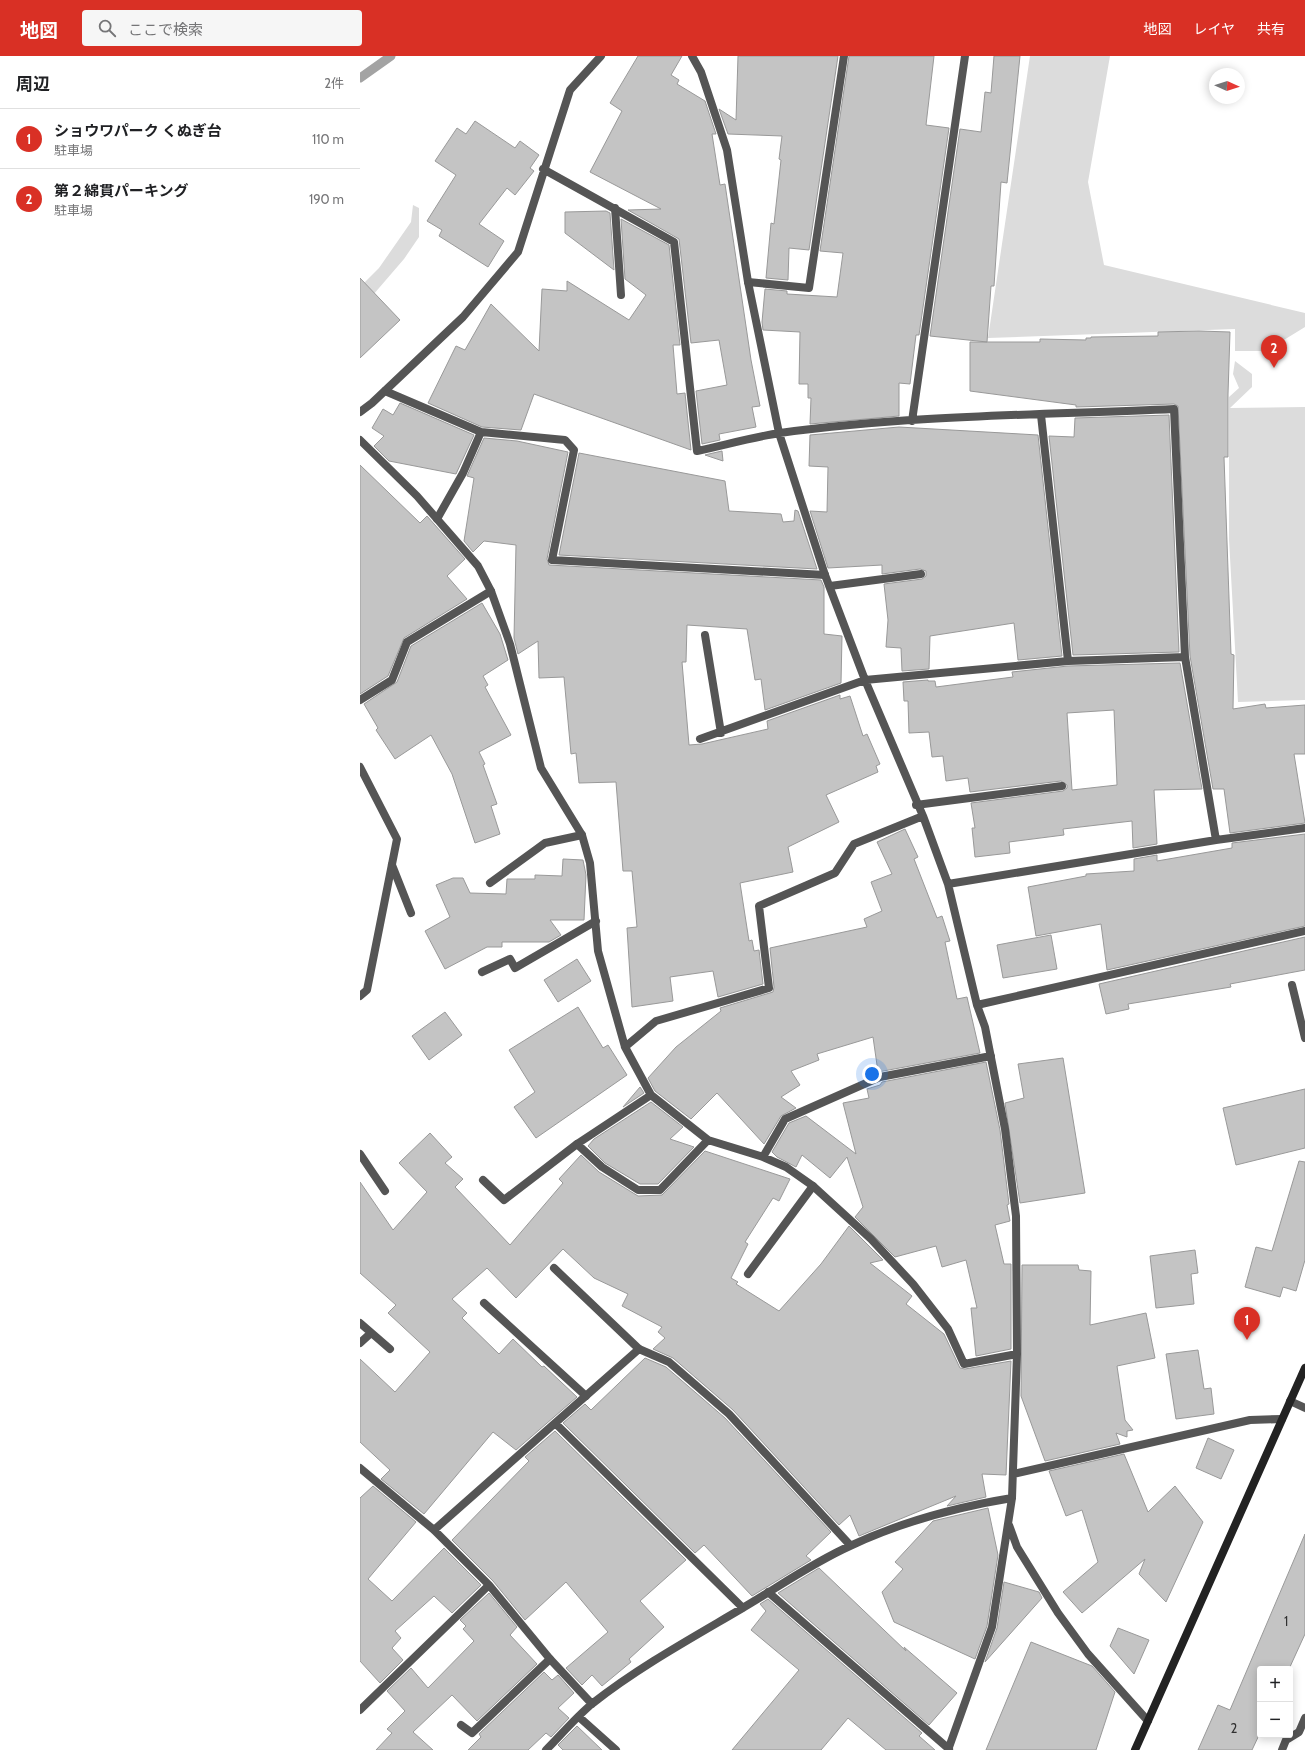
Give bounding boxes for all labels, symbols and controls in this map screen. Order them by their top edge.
search box [82,10,362,46]
icon: search [96,17,118,39]
text: 地図 [20,19,58,42]
text: 地図 [1143,20,1171,38]
text: レイヤ [1193,20,1235,38]
text: 共有 [1257,20,1285,38]
text: ここで検索 [128,21,203,39]
north arrow [1209,68,1245,104]
text: 周辺 [16,74,50,94]
text: 2件 [324,75,344,91]
text: ショウワパーク くぬぎ台 [54,122,222,140]
text: 1 [27,131,31,147]
text: 110 m [312,131,344,147]
text: 駐車場 [54,142,93,158]
text: 第２綿貫パーキング [54,182,189,200]
text: 2 [26,191,32,207]
text: 190 m [309,191,344,207]
text: 駐車場 [54,202,93,218]
pin: 2 [1261,335,1287,368]
your location [862,1064,882,1084]
pin: 1 [1234,1307,1260,1340]
house number: 1 [1284,1613,1288,1629]
map controls [1257,1666,1293,1738]
button: + [1257,1666,1293,1702]
button: − [1257,1702,1293,1738]
house number: 2 [1231,1720,1238,1736]

